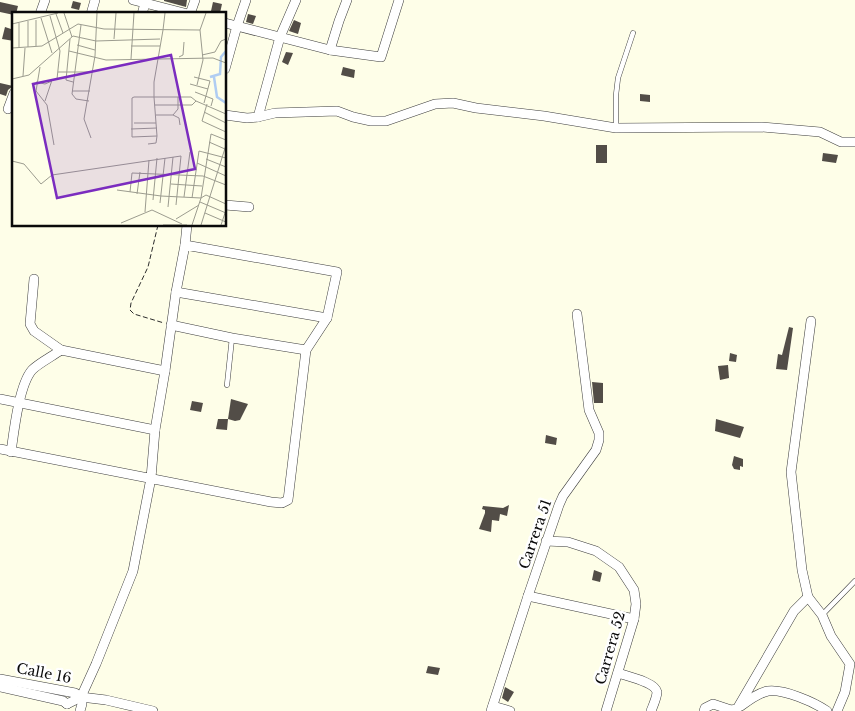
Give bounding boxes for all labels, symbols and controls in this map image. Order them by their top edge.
inset map [12,12,226,226]
street label: Carrera 51 [515,497,555,571]
street label: Carrera 52 [591,609,629,687]
street label: Calle 16 [15,659,73,687]

